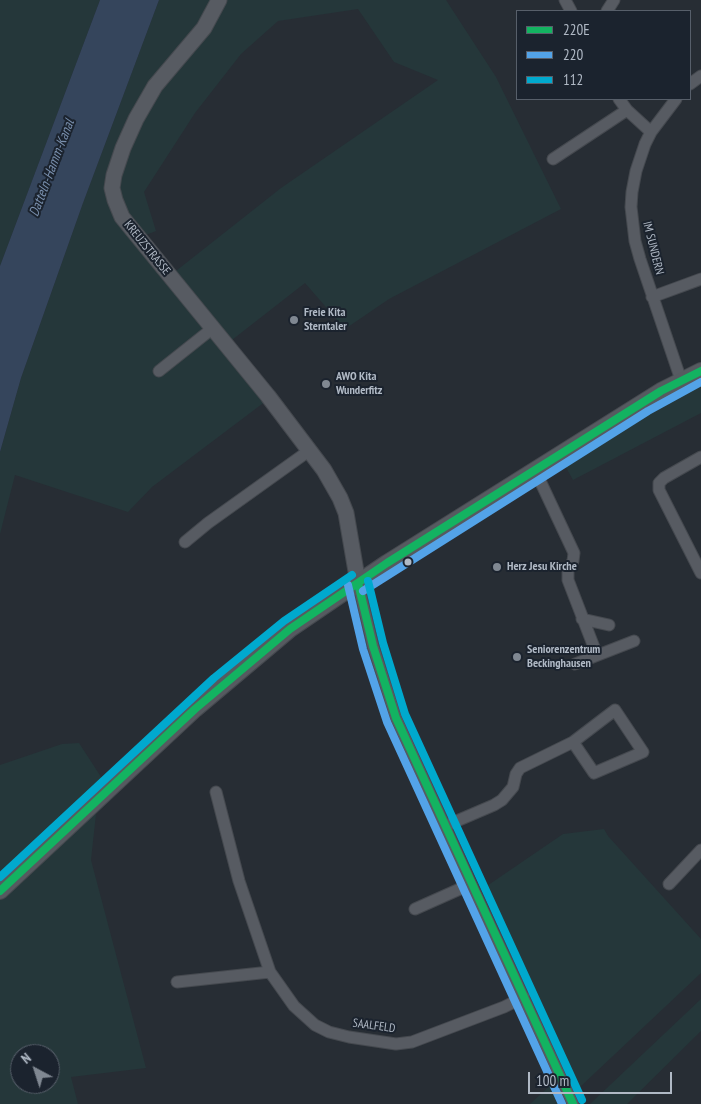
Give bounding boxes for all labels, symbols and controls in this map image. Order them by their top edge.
legend [516,10,691,100]
text: 220E [563,20,590,39]
text: 220 [563,45,583,64]
text: 112 [563,70,583,89]
water label: Datteln-Hamm-Kanal [26,117,78,219]
street label: KREUZSTRASSE [121,218,173,278]
street label: IM SUNDERN [639,220,667,276]
place label: Freie Kita Sterntaler [304,306,347,334]
marker: Freie Kita Sterntaler [288,314,300,326]
place label: AWO Kita Wunderfitz [336,370,382,398]
marker: AWO Kita Wunderfitz [320,378,332,390]
unlabelled marker [403,557,413,567]
place label: Herz Jesu Kirche [507,560,577,574]
marker: Herz Jesu Kirche [491,561,503,573]
place label: Seniorenzentrum Beckinghausen [527,643,600,671]
marker: Seniorenzentrum Beckinghausen [511,651,523,663]
street label: SAALFELD [352,1016,396,1036]
north arrow [10,1044,60,1094]
text: N [17,1049,35,1068]
scale bar [531,1062,675,1094]
text: 100 m [536,1071,569,1090]

